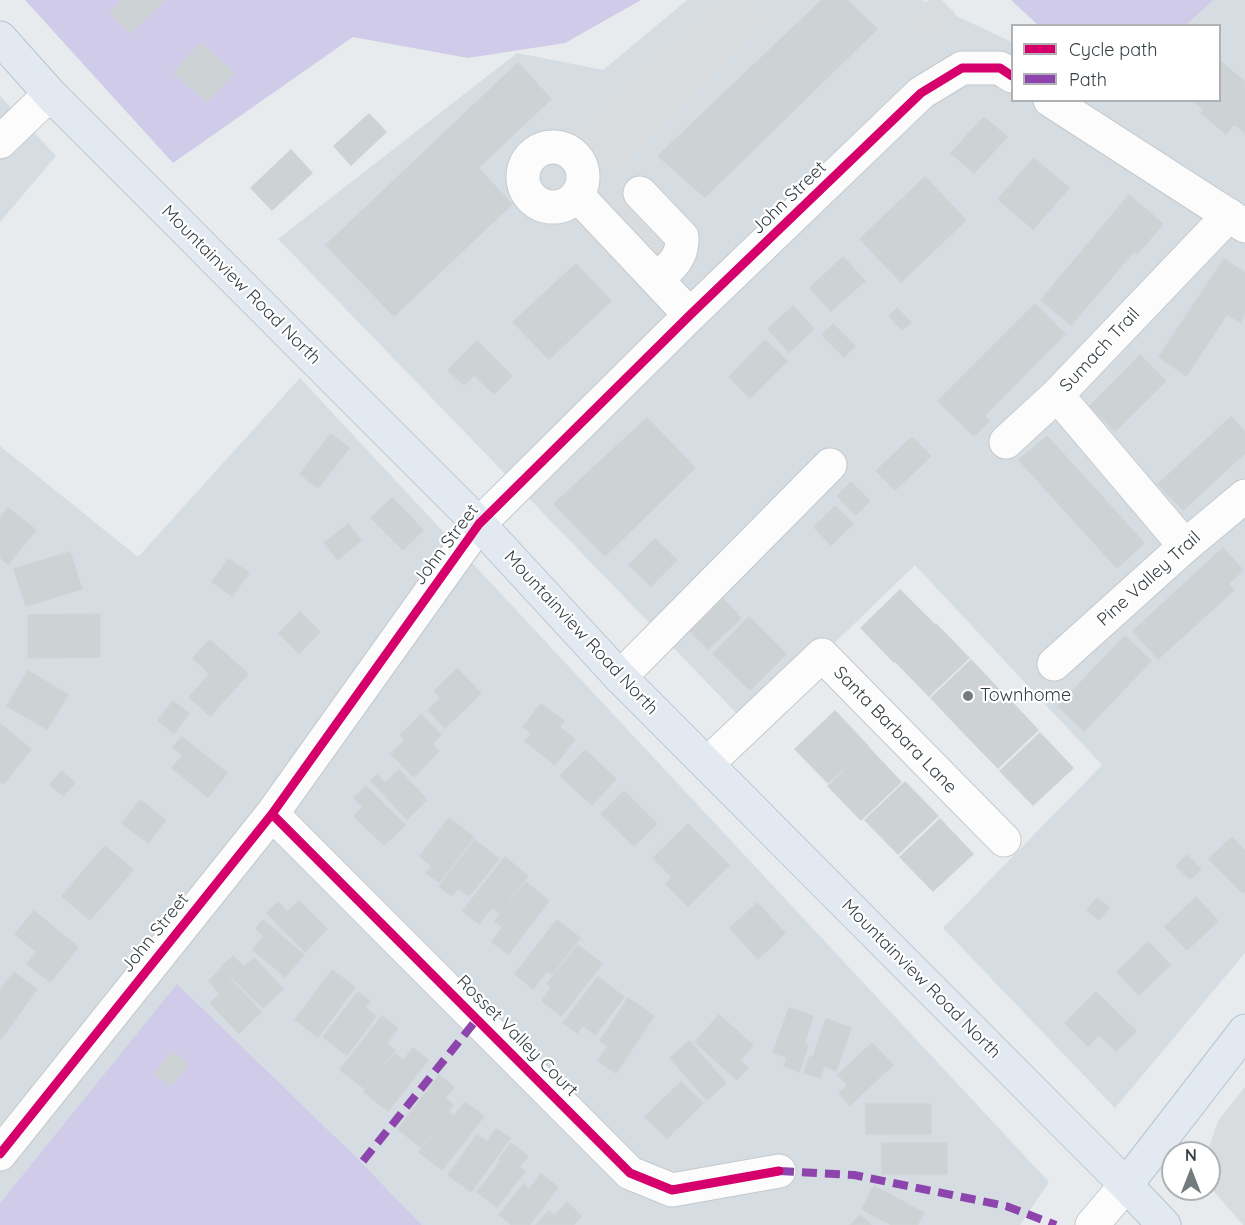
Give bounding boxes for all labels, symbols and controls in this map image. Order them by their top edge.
legend [1011,24,1221,102]
text: Cycle path [1069,38,1157,61]
text: Path [1069,68,1107,91]
street label: John Street [747,157,831,239]
street label: Mountainview Road North [157,201,325,369]
street label: Sumach Trail [1055,303,1145,397]
street label: John Street [409,500,483,590]
street label: Pine Valley Trail [1093,527,1205,631]
street label: Mountainview Road North [499,547,663,719]
street label: Santa Barbara Lane [829,662,961,798]
place label: Townhome [980,685,1071,707]
marker: Townhome [961,689,975,703]
street label: John Street [116,889,194,977]
street label: Mountainview Road North [837,895,1005,1063]
street label: Rosset Valley Court [452,971,582,1101]
north arrow [1161,1141,1221,1201]
text: N [1185,1145,1197,1165]

